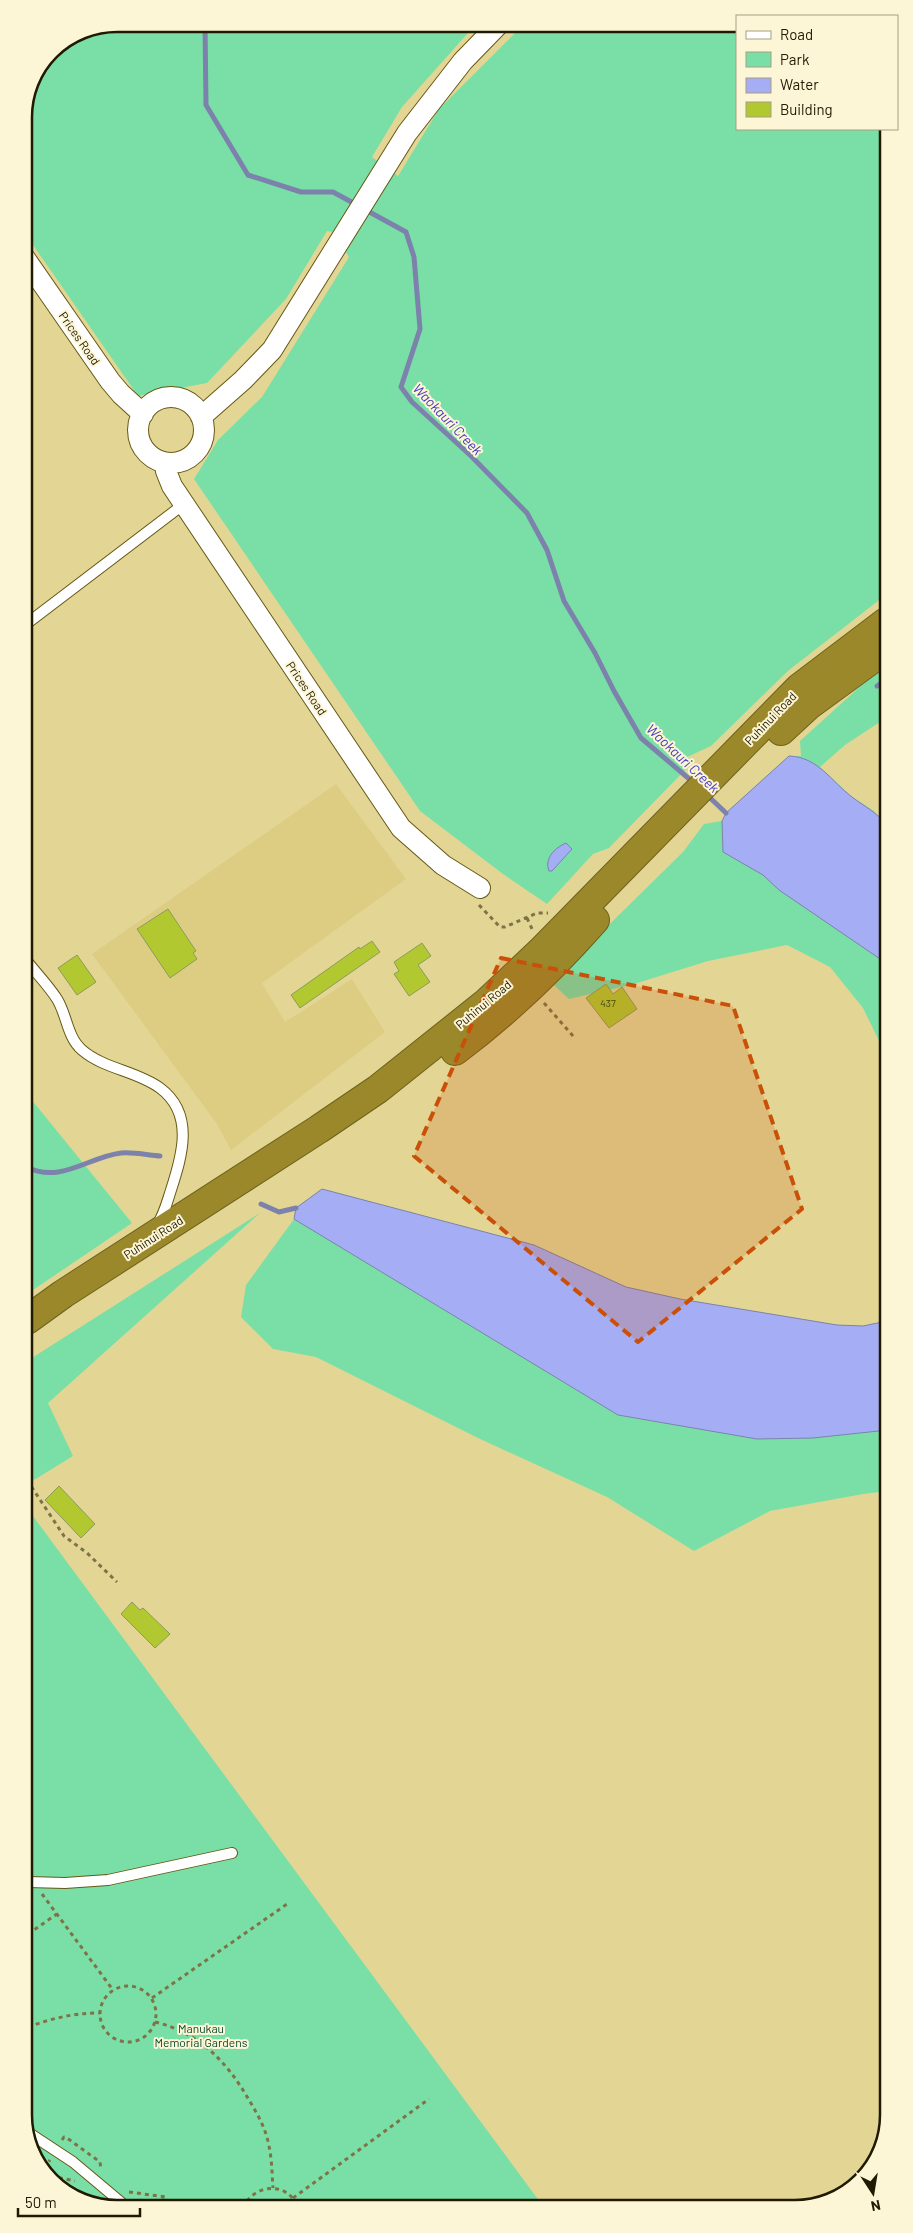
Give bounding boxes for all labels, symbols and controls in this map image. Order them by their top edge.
legend [736,15,898,130]
text: Road [780,25,813,43]
text: Park [780,50,810,68]
text: Water [780,75,819,93]
text: Building [780,100,833,118]
street label: Prices Road [57,309,103,367]
water label: Waokauri Creek [410,380,487,458]
street label: Prices Road [284,658,330,718]
street label: Puhinui Road [741,689,799,747]
water label: Waokauri Creek [643,720,723,796]
street label: Puhinui Road [452,977,514,1031]
house number: 437 [600,997,616,1009]
street label: Puhinui Road [121,1213,185,1261]
park label: Manukau Memorial Gardens [155,2021,248,2049]
north arrow [848,2168,898,2218]
scale bar [18,2186,140,2218]
text: 50 m [25,2193,57,2211]
text: N [869,2197,882,2215]

